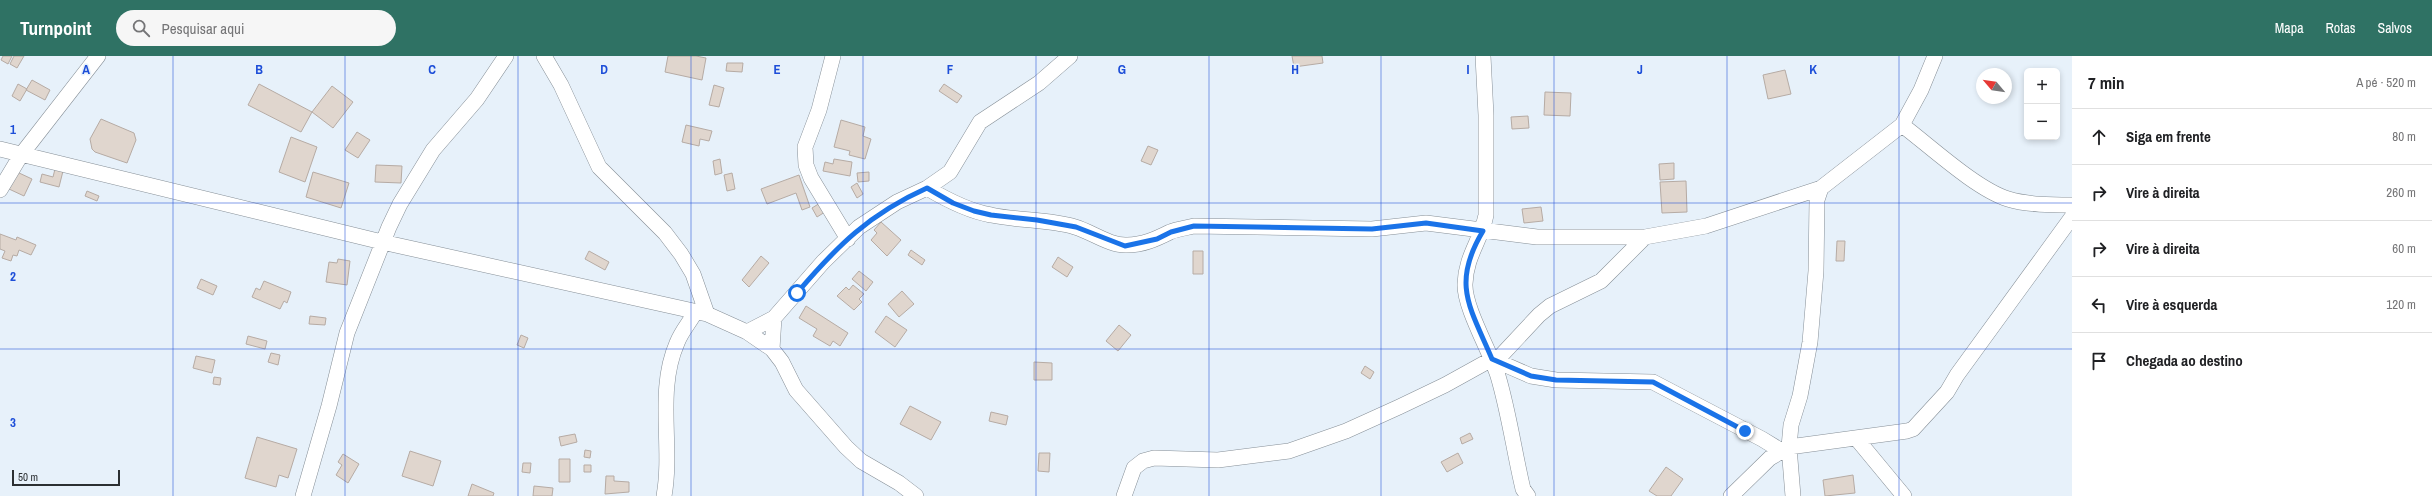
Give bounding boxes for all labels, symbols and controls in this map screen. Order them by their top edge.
search box [116,10,396,46]
text: Turnpoint [20,15,92,41]
icon: search [130,17,152,39]
text: Pesquisar aqui [162,18,244,39]
text: Mapa [2275,19,2304,37]
text: Rotas [2326,19,2356,37]
text: Salvos [2378,19,2412,37]
text: A [82,61,90,78]
text: B [255,61,263,78]
text: C [428,61,436,78]
text: D [600,61,608,78]
text: E [773,61,781,78]
text: F [947,61,954,78]
text: G [1118,61,1126,78]
text: H [1291,61,1299,78]
text: I [1467,61,1470,78]
text: J [1637,61,1643,78]
text: K [1809,61,1817,78]
north arrow [1976,68,2012,104]
map controls [2024,68,2060,140]
button: + [2024,68,2060,104]
text: 7 min [2088,71,2124,94]
text: A pé · 520 m [2356,74,2416,91]
button: − [2024,104,2060,140]
text: 1 [10,121,16,138]
icon: ahead [2088,126,2110,148]
text: Siga em frente [2126,126,2211,147]
text: 80 m [2392,128,2416,145]
icon: right [2088,182,2110,204]
text: Vire à direita [2126,182,2200,203]
text: 260 m [2386,184,2416,201]
icon: right [2088,238,2110,260]
text: Vire à direita [2126,238,2200,259]
text: 60 m [2392,240,2416,257]
text: 2 [10,268,16,285]
route start [788,284,806,302]
icon: left [2088,294,2110,316]
text: Vire à esquerda [2126,294,2217,315]
text: 120 m [2386,296,2416,313]
icon: arrive [2088,350,2110,372]
text: Chegada ao destino [2126,350,2243,371]
text: 3 [10,414,16,431]
route end [1736,422,1754,440]
scale bar [12,468,120,487]
text: 50 m [18,470,38,484]

